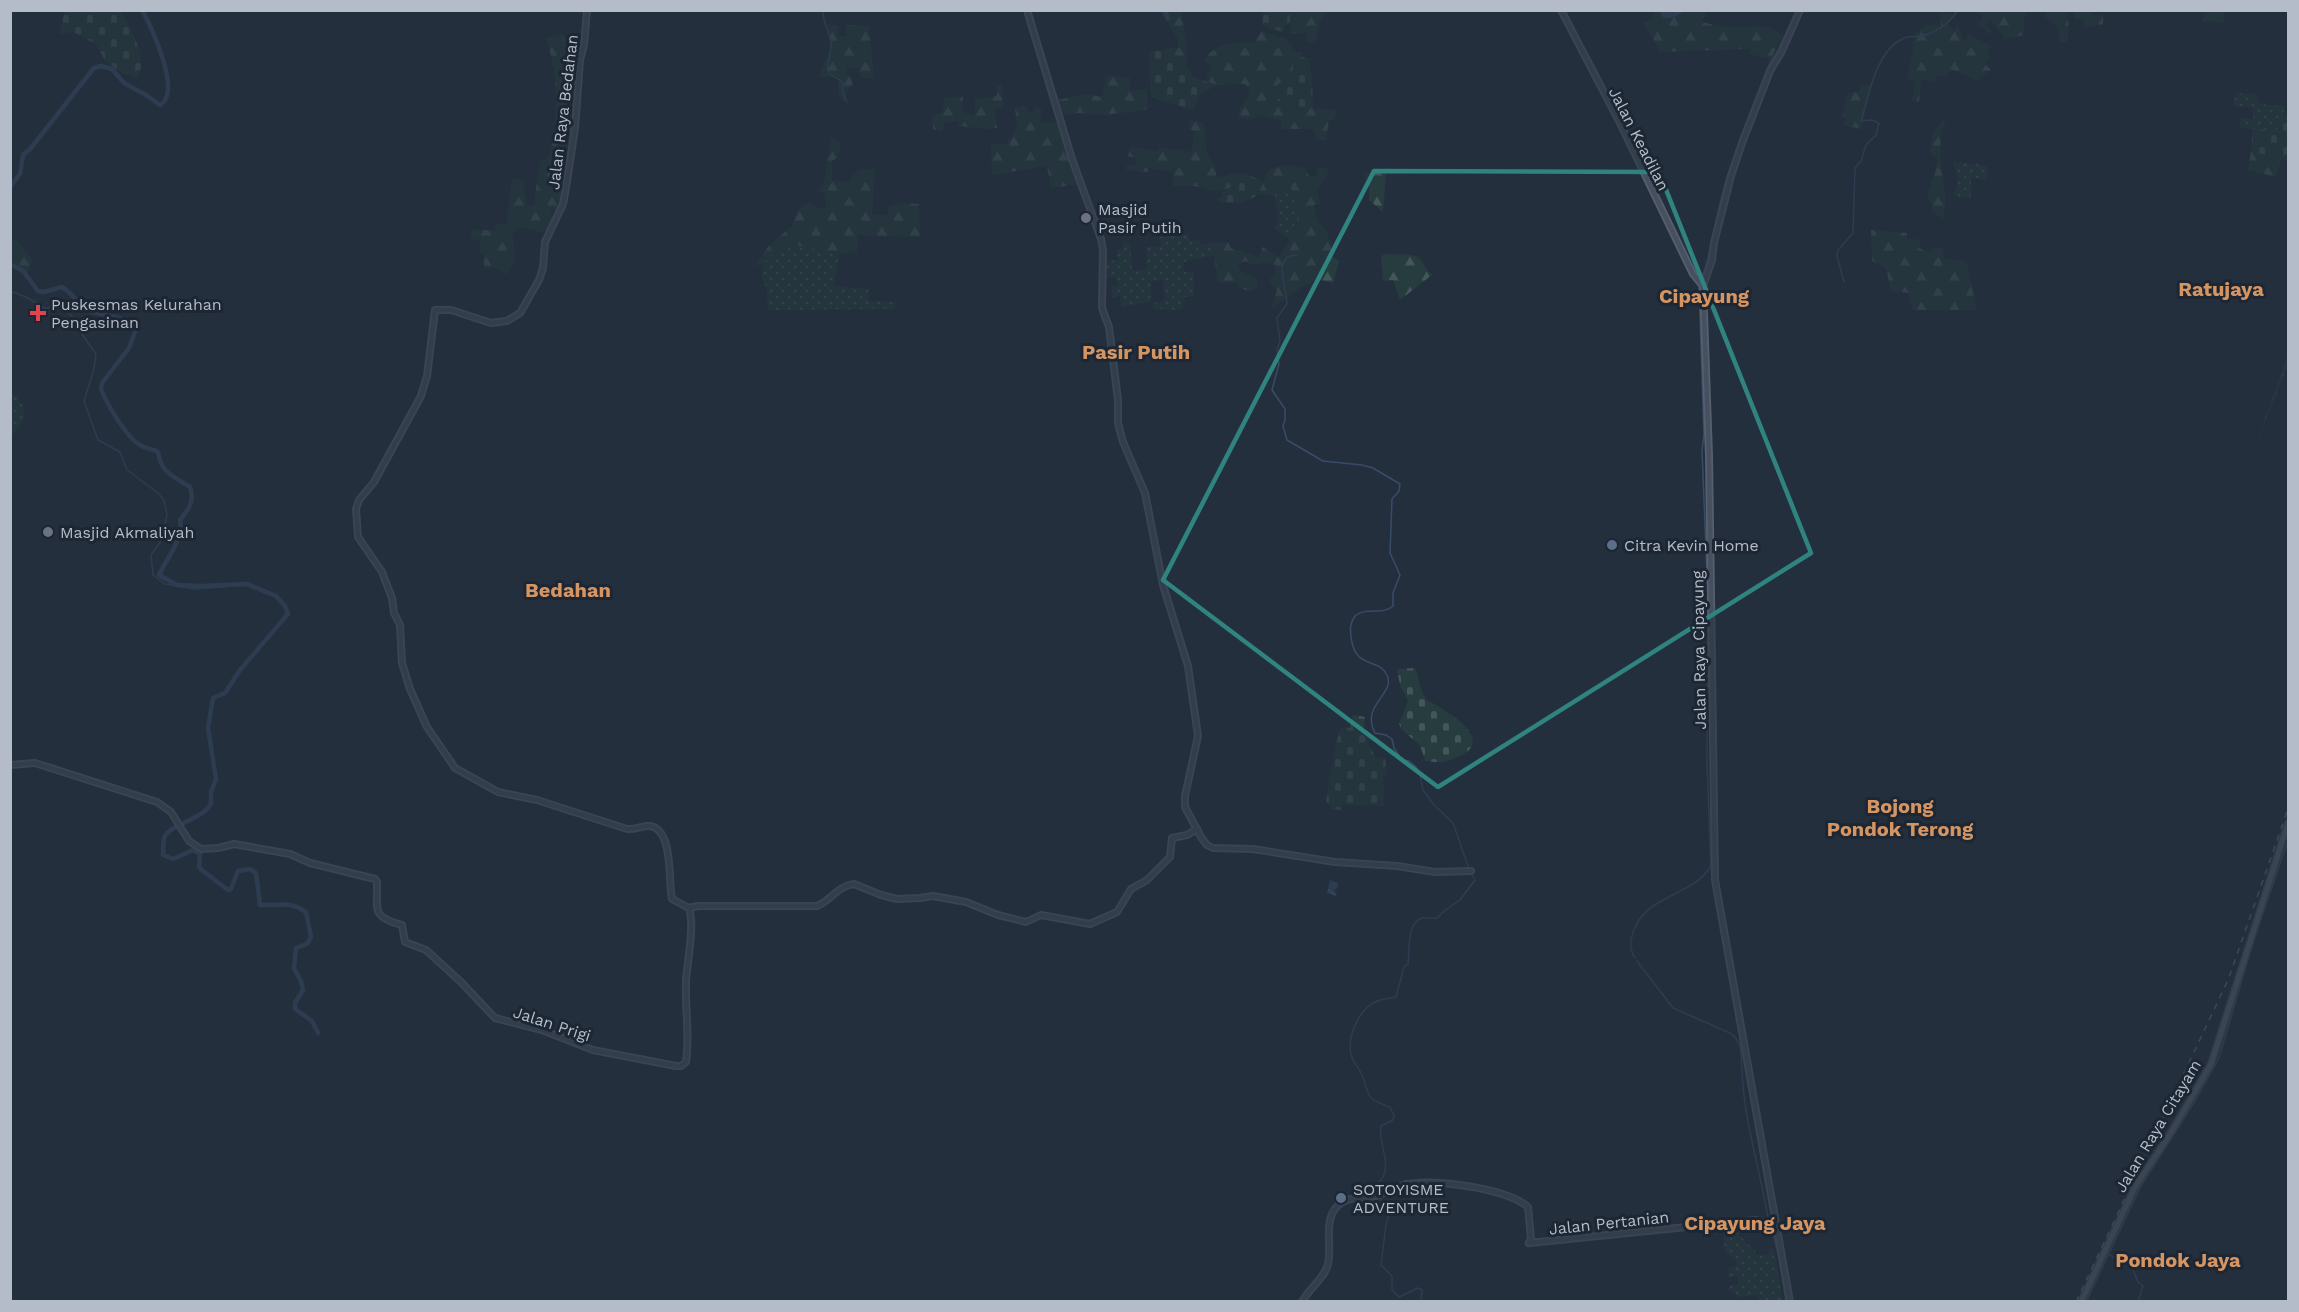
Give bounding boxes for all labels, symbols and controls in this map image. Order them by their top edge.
street label: Jalan Raya Bedahan [544,33,582,191]
street label: Jalan Keadilan [1605,84,1673,194]
place label: Masjid Pasir Putih [1098,200,1182,237]
marker: Masjid Pasir Putih [1079,211,1093,225]
district label: Ratujaya [2178,277,2264,301]
district label: Cipayung [1659,284,1750,308]
place label: Puskesmas Kelurahan Pengasinan [51,295,222,332]
marker: Puskesmas Kelurahan Pengasinan [29,304,47,322]
district label: Pasir Putih [1082,340,1190,364]
place label: Masjid Akmaliyah [60,523,195,542]
marker: Masjid Akmaliyah [41,525,55,539]
place label: Citra Kevin Home [1624,536,1759,555]
marker: Citra Kevin Home [1605,538,1619,552]
street label: Jalan Raya Cipayung [1688,570,1710,730]
district label: Bedahan [525,578,611,602]
district label: Bojong Pondok Terong [1827,794,1974,841]
street label: Jalan Prigi [511,1003,593,1045]
street label: Jalan Raya Citayam [2111,1056,2205,1196]
place label: SOTOYISME ADVENTURE [1353,1180,1449,1217]
marker: SOTOYISME ADVENTURE [1334,1191,1348,1205]
street label: Jalan Pertanian [1548,1207,1670,1239]
district label: Cipayung Jaya [1684,1211,1826,1235]
district label: Pondok Jaya [2115,1248,2241,1272]

